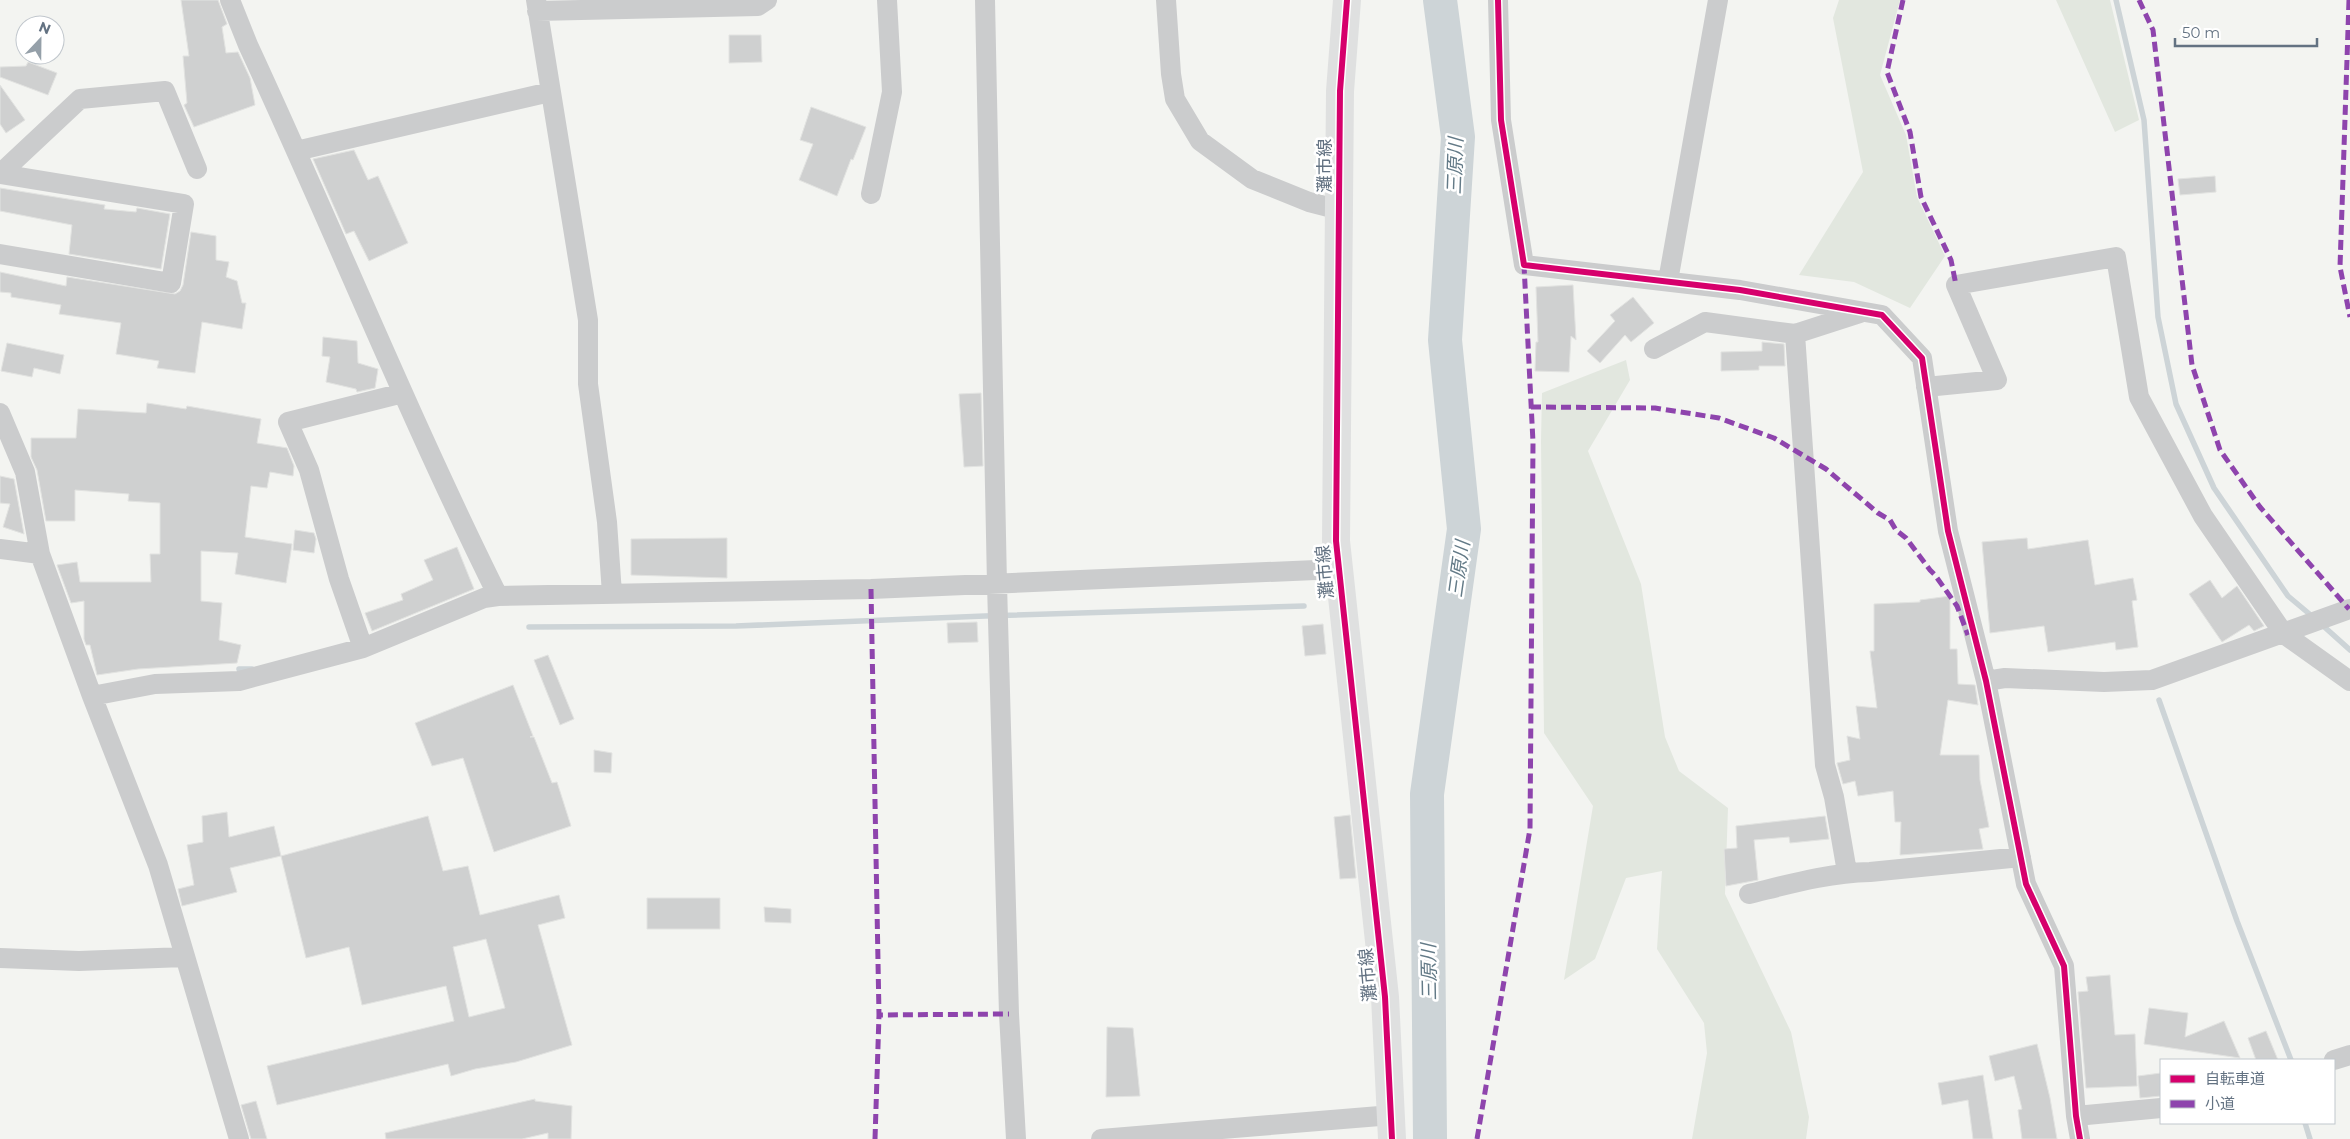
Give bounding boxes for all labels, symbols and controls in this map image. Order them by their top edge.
north arrow [15,15,65,65]
scale bar [2175,15,2318,47]
text: N [36,17,53,38]
text: 50 m [2182,23,2220,42]
water label: 三原川 [1443,135,1468,195]
street label: 灘市線 [1314,139,1336,193]
water label: 三原川 [1444,537,1475,599]
street label: 灘市線 [1312,544,1338,600]
water label: 三原川 [1417,941,1441,1001]
street label: 灘市線 [1355,947,1381,1003]
legend [2160,1059,2335,1124]
text: 自転車道 [2205,1069,2265,1088]
text: 小道 [2205,1094,2235,1113]

